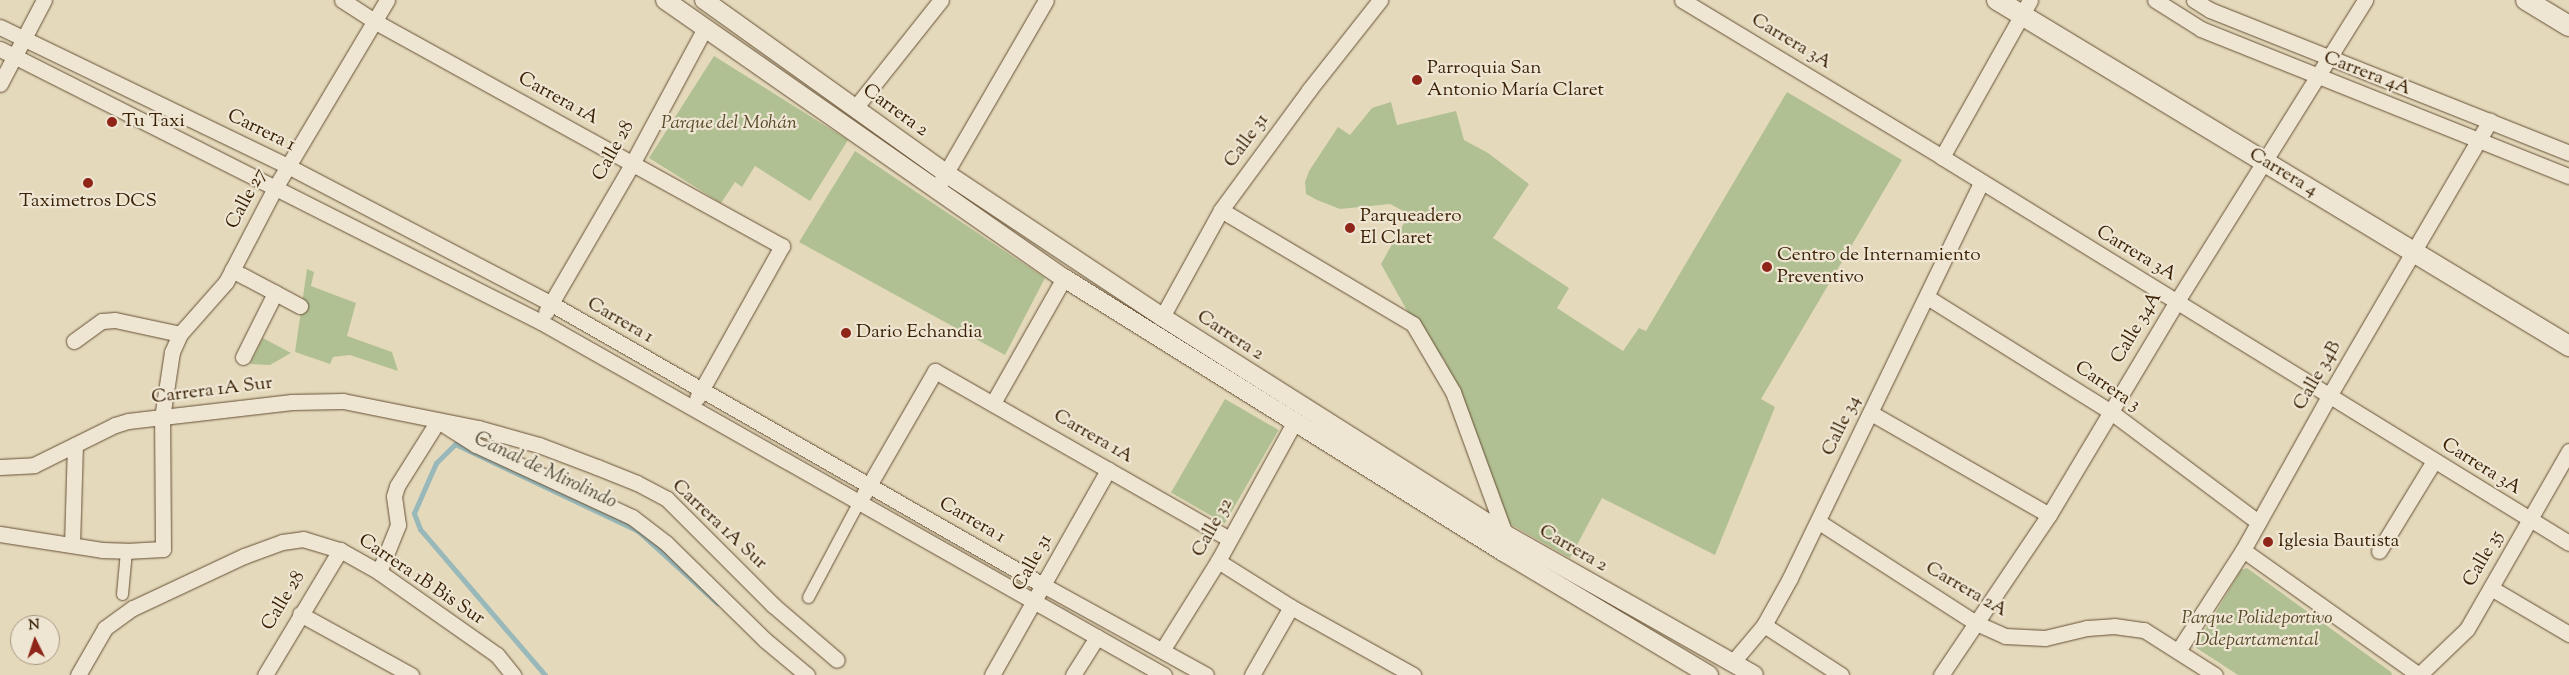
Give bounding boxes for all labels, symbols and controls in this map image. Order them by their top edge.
street label: Carrera 3A [1747,9,1835,75]
street label: Carrera 4A [2320,47,2414,101]
place label: Parroquia San Antonio María Claret [1427,58,1604,102]
street label: Carrera 1A [514,68,602,130]
marker: Parroquia San Antonio María Claret [1411,74,1423,86]
street label: Carrera 2 [858,80,932,142]
street label: Carrera 1 [223,105,299,157]
street label: Calle 31 [1220,110,1274,172]
place label: Tu Taxi [122,111,185,133]
park label: Parque del Mohán [661,113,797,135]
marker: Tu Taxi [106,116,118,128]
street label: Calle 28 [588,117,640,185]
street label: Carrera 4 [2244,144,2322,202]
street label: Calle 27 [222,165,272,233]
marker: Taximetros DCS [82,177,94,189]
place label: Taximetros DCS [19,191,157,213]
place label: Parqueadero El Claret [1360,206,1462,250]
street label: Carrera 3A [2092,221,2180,287]
marker: Parqueadero El Claret [1344,222,1356,234]
place label: Centro de Internamiento Preventivo [1777,245,1981,289]
marker: Centro de Internamiento Preventivo [1761,261,1773,273]
street label: Calle 34A [2107,288,2167,368]
street label: Carrera 1 [583,293,657,349]
street label: Carrera 2 [1192,306,1268,366]
place label: Dario Echandia [856,322,982,344]
marker: Dario Echandia [840,327,852,339]
street label: Calle 34B [2289,337,2347,415]
street label: Carrera 3 [2070,357,2144,417]
street label: Carrera 1A Sur [150,372,274,410]
street label: Calle 34 [1818,392,1866,460]
street label: Carrera 1A [1049,405,1137,469]
water label: Canal de Mirolindo [470,427,620,515]
street label: Carrera 3A [2437,434,2525,500]
street label: Carrera 1A Sur [667,475,771,575]
street label: Carrera 1 [935,493,1009,549]
street label: Calle 32 [1188,495,1238,561]
street label: Carrera 2 [1535,520,1611,578]
street label: Calle 35 [2459,527,2509,591]
street label: Carrera 1B Bis Sur [354,529,488,631]
street label: Calle 31 [1008,531,1058,595]
place label: Iglesia Bautista [2278,531,2399,553]
marker: Iglesia Bautista [2262,536,2274,548]
street label: Carrera 2A [1921,557,2011,623]
street label: Calle 28 [257,567,311,635]
park label: Parque Polideportivo Ddepartamental [2181,608,2333,652]
north arrow [10,615,60,665]
text: N [28,616,40,636]

